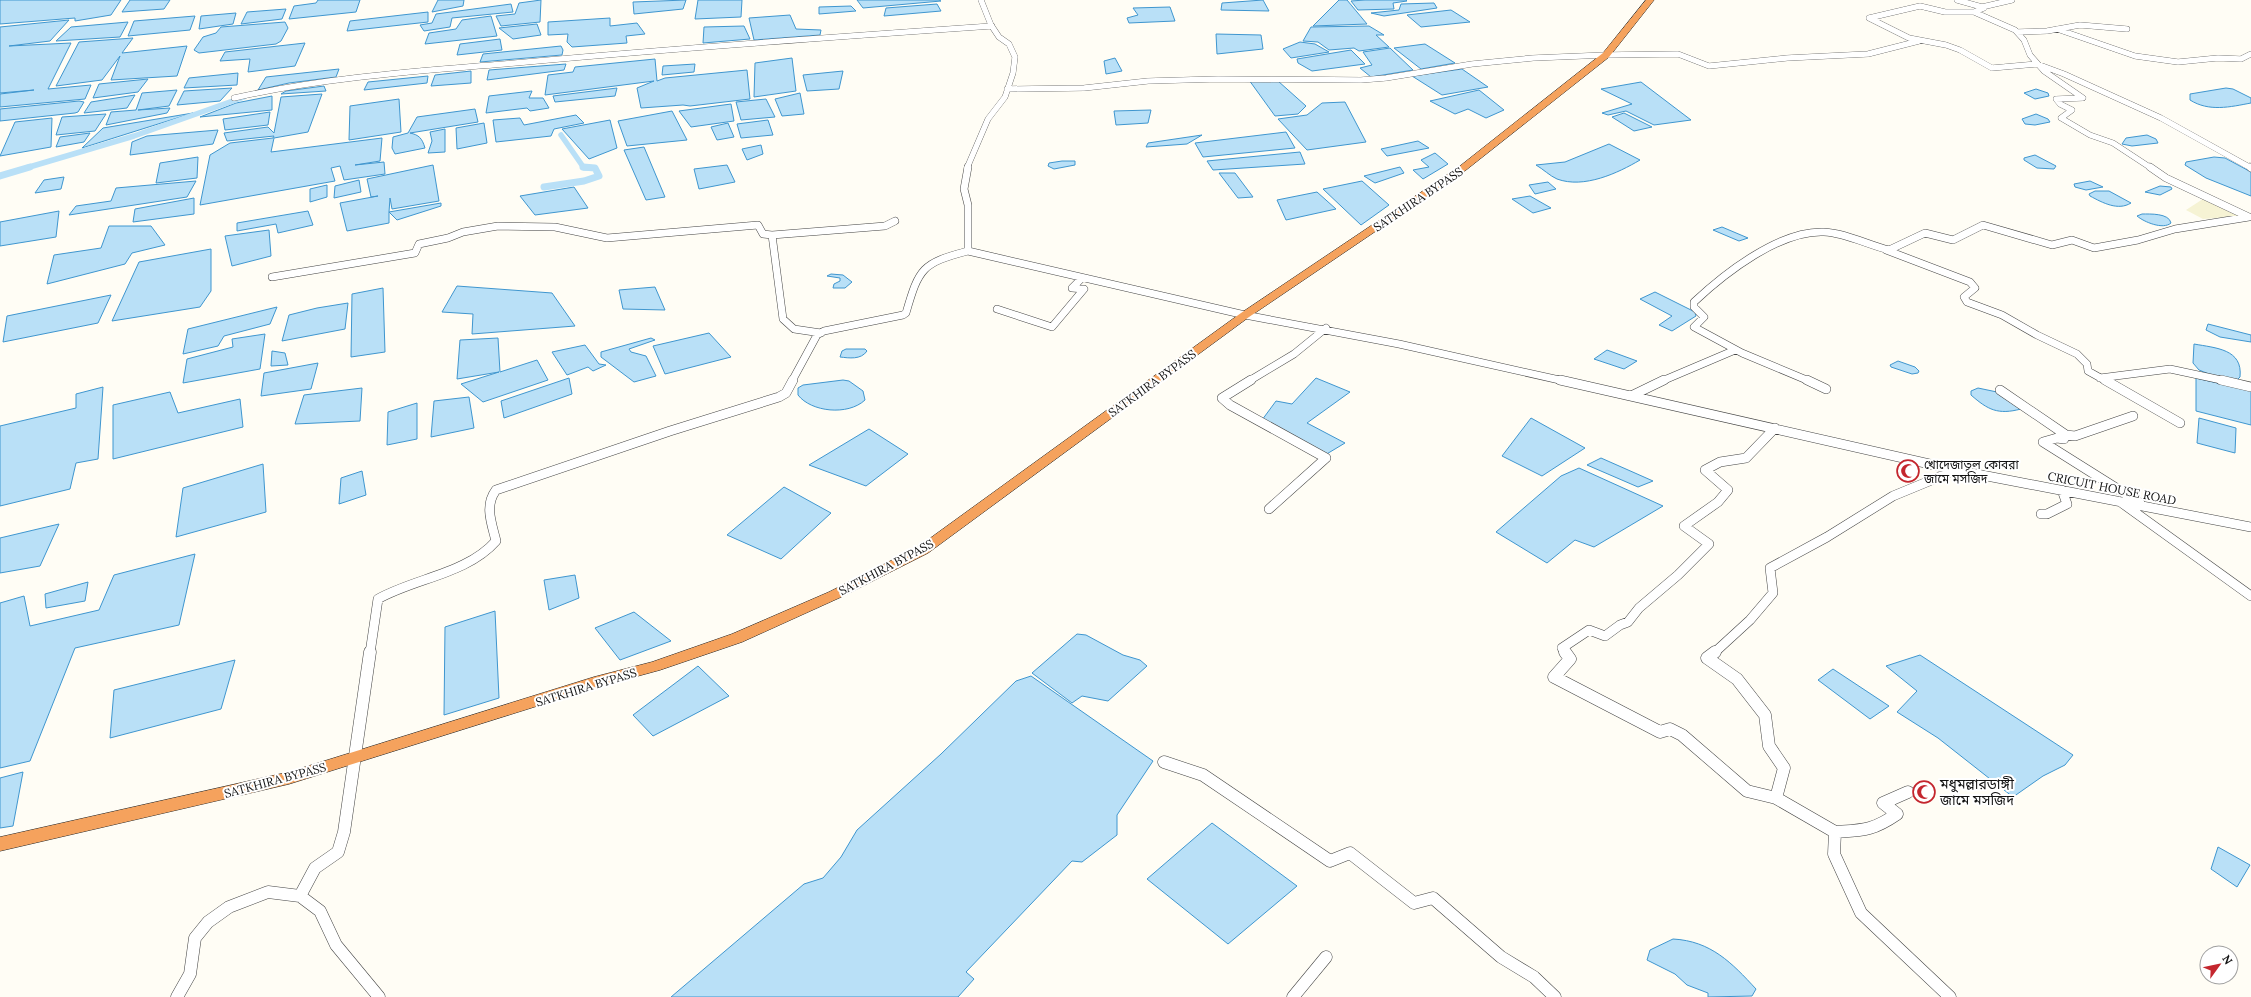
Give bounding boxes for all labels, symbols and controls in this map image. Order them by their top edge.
street label: SATKHIRA BYPASS [1370,163,1466,235]
street label: SATKHIRA BYPASS [1105,346,1199,420]
place label: খোদেজাতুল কোবরা জামে মসজিদ [1923,457,2019,486]
mosque icon: খোদেজাতুল কোবরা জামে মসজিদ [1895,458,1921,484]
street label: CRICUIT HOUSE ROAD [2046,468,2178,508]
street label: SATKHIRA BYPASS [836,536,936,598]
street label: SATKHIRA BYPASS [534,664,639,710]
street label: SATKHIRA BYPASS [222,759,328,801]
place label: মধুমল্লারডাঙ্গী জামে মসজিদ [1939,775,2014,809]
mosque icon: মধুমল্লারডাঙ্গী জামে মসজিদ [1911,779,1937,805]
north arrow [2199,945,2239,985]
text: N [2219,952,2236,967]

